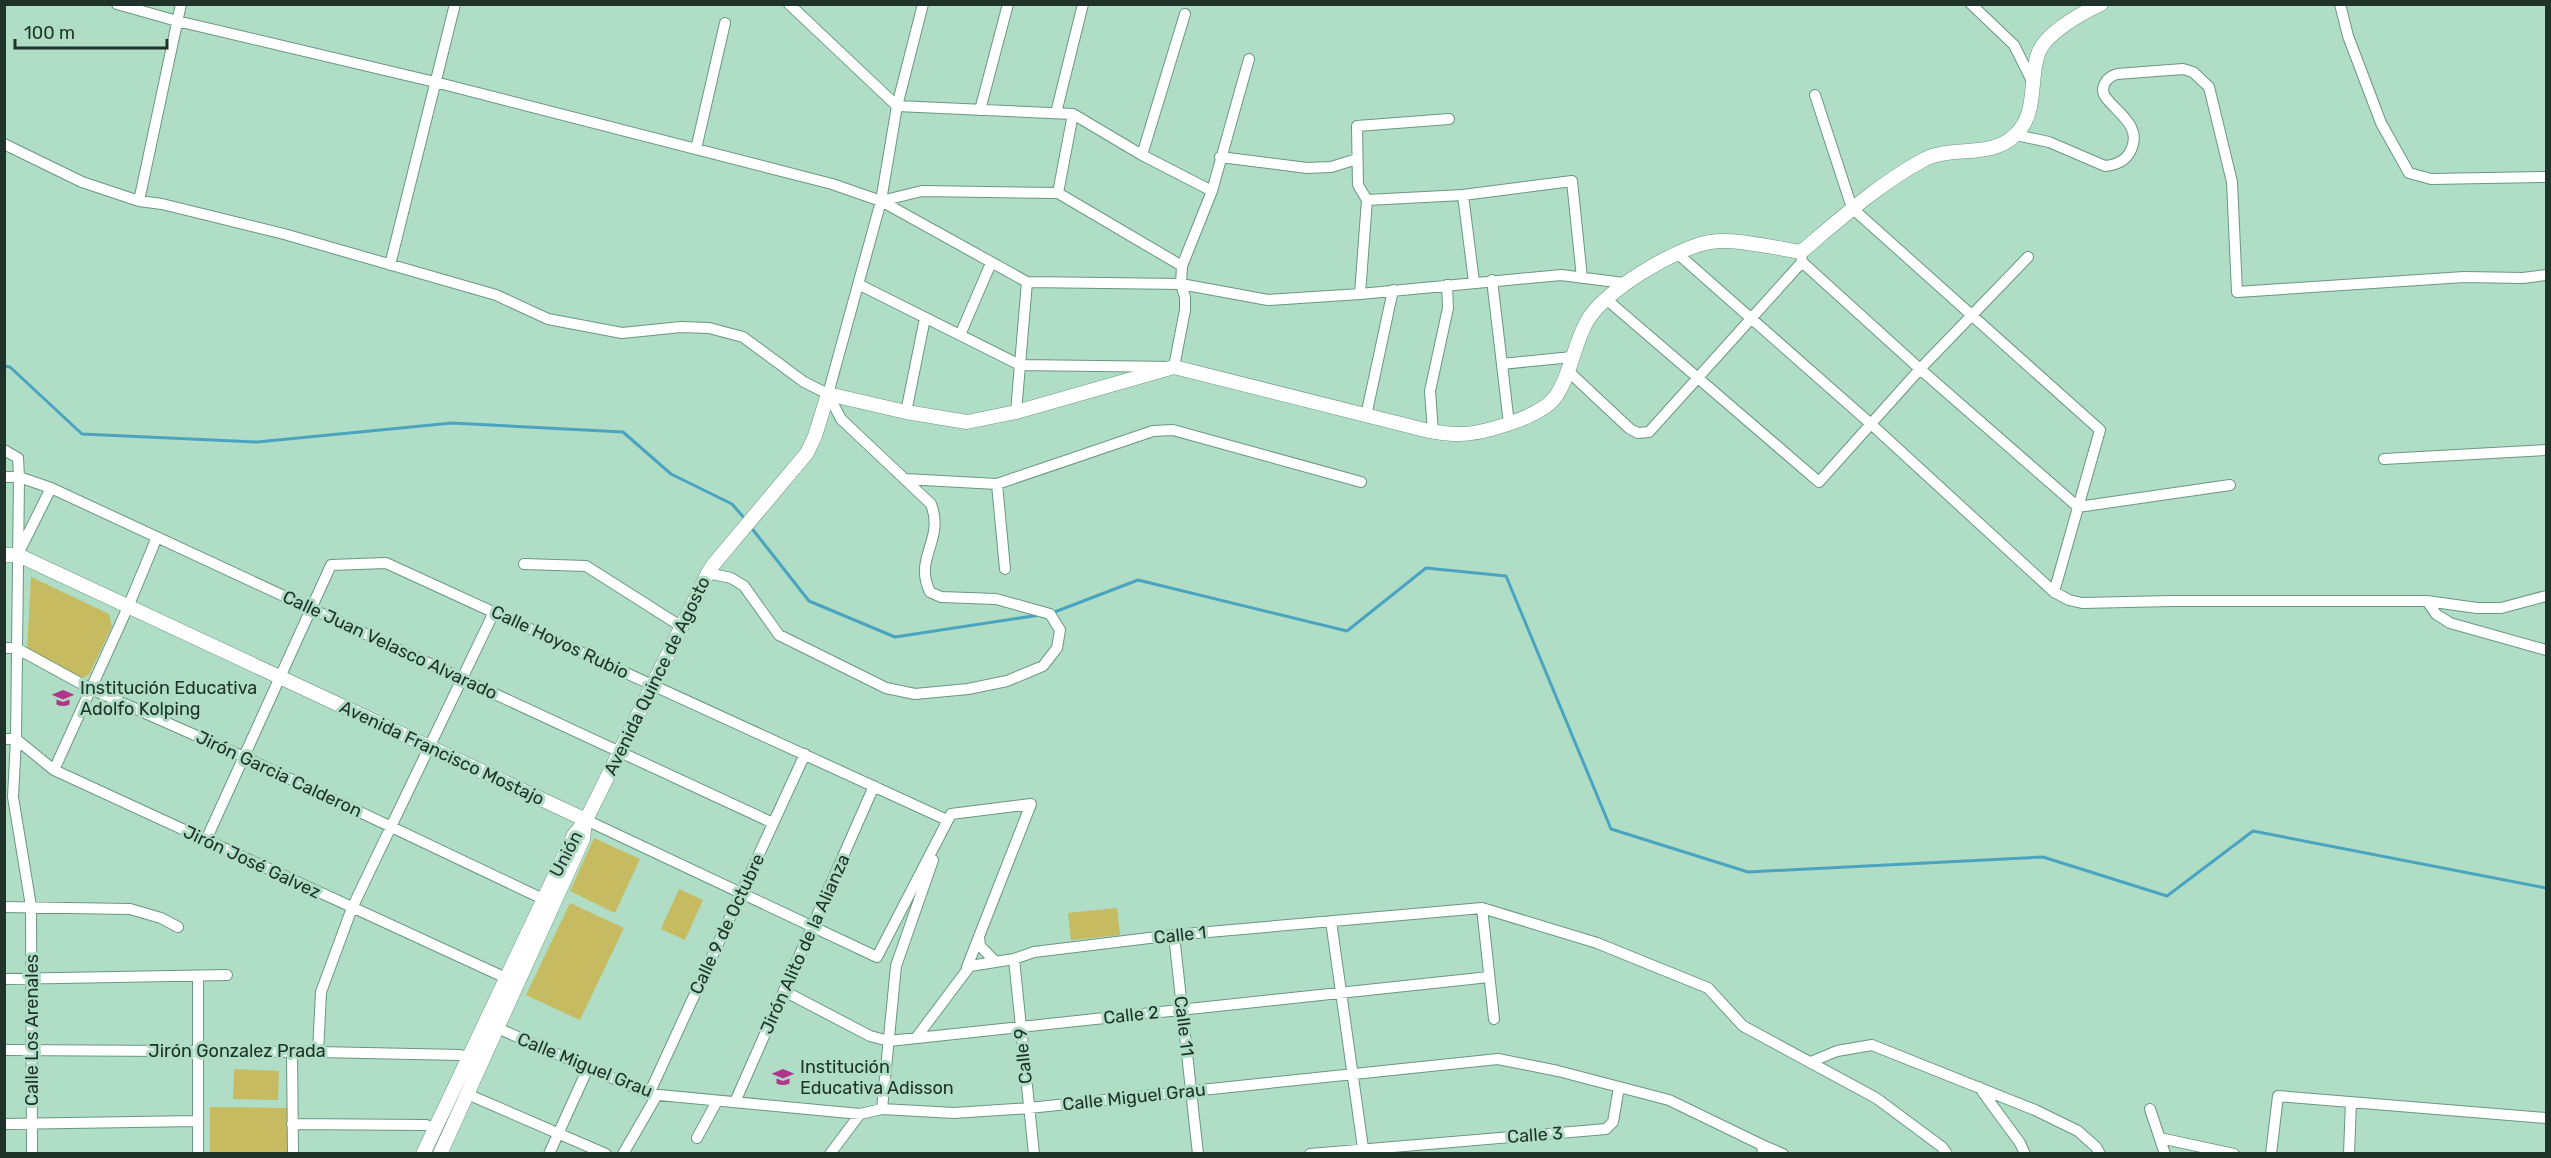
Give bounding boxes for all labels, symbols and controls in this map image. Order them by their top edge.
scale bar [15,12,166,50]
text: 100 m [24,22,75,44]
street label: Avenida Quince de Agosto [599,573,715,779]
street label: Calle Juan Velasco Alvarado [279,586,501,704]
street label: Calle Hoyos Rubio [488,600,632,684]
place label: Institución Educativa Adolfo Kolping [80,677,257,720]
school or university icon: Institución Educativa Adolfo Kolping [51,686,75,710]
street label: Avenida Francisco Mostajo [336,696,548,810]
street label: Jirón Garcia Calderon [193,726,365,822]
street label: Jirón José Galvez [180,821,324,903]
street label: Unión [545,827,587,881]
street label: Calle 9 de Octubre [685,850,769,998]
street label: Jirón Alito de la Alianza [755,851,855,1037]
street label: Calle 1 [1153,921,1207,949]
street label: Calle Los Arenales [21,954,43,1106]
street label: Calle 11 [1169,995,1199,1057]
street label: Calle 2 [1102,1001,1160,1029]
street label: Calle 9 [1009,1027,1037,1085]
street label: Calle Miguel Grau [514,1028,656,1102]
street label: Jirón Gonzalez Prada [148,1040,326,1062]
place label: Institución Educativa Adisson [800,1056,954,1099]
school or university icon: Institución Educativa Adisson [771,1065,795,1089]
street label: Calle Miguel Grau [1061,1079,1207,1115]
street label: Calle 3 [1506,1122,1564,1148]

